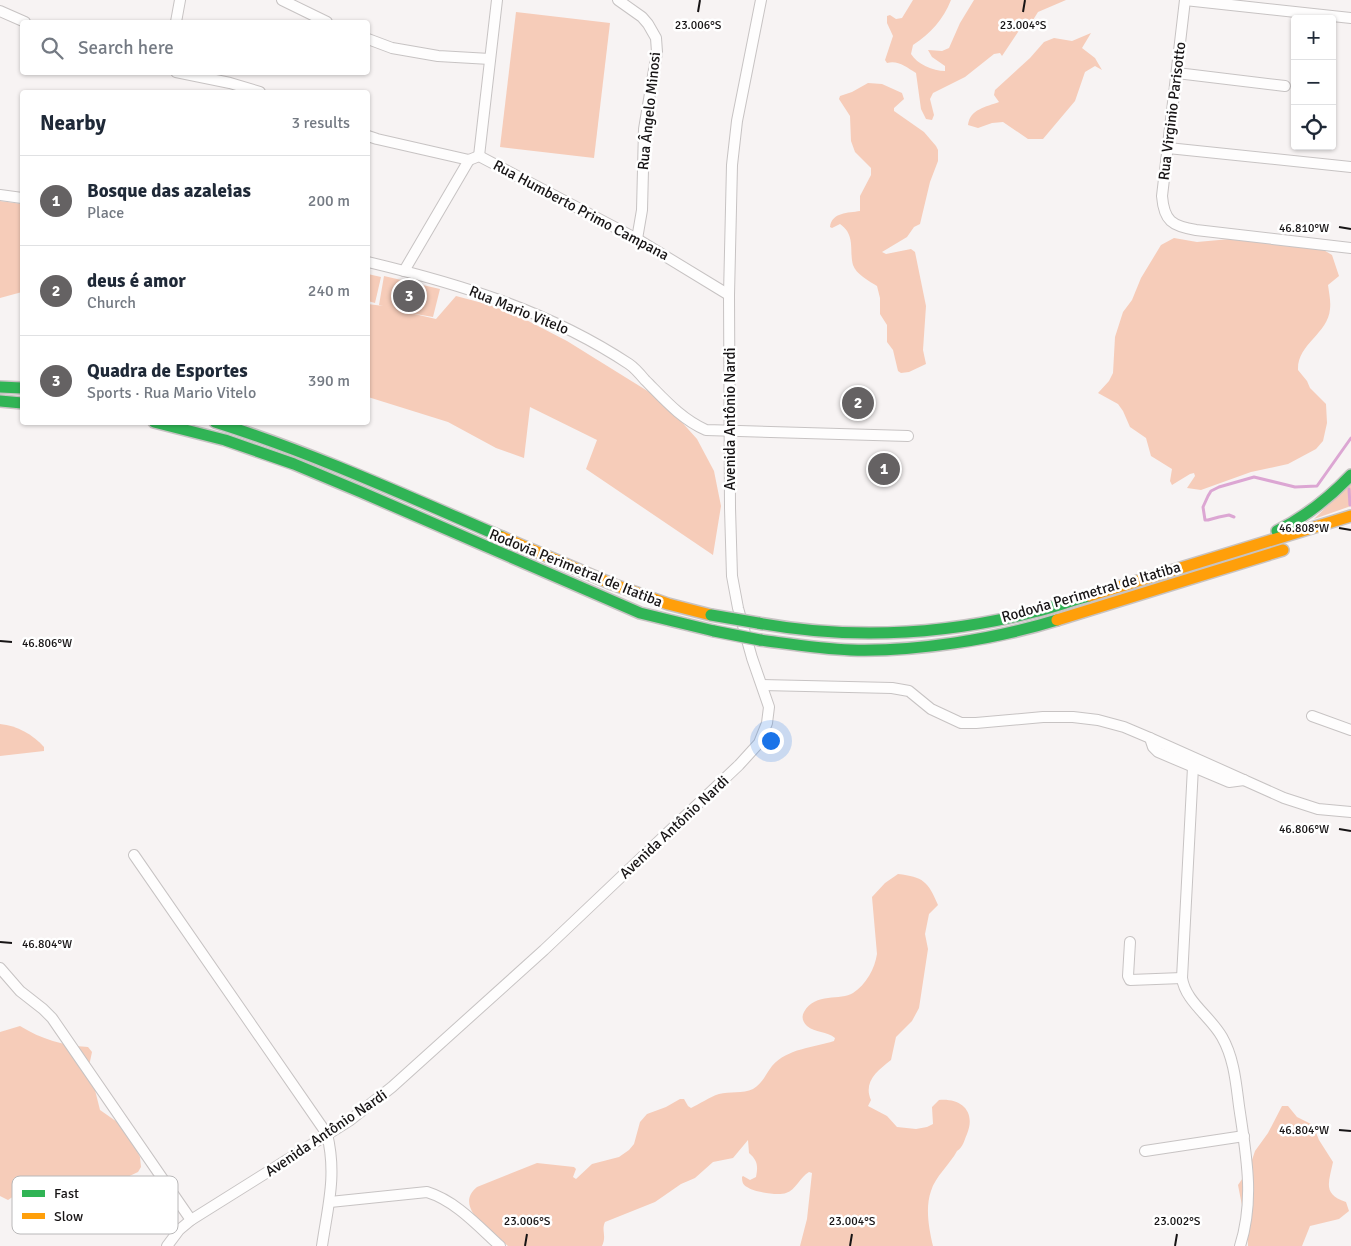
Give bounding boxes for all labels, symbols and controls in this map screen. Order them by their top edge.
map controls [1291,15,1336,150]
button: + [1291,15,1336,60]
text: 23.006°S [675,18,722,33]
text: 23.004°S [1000,18,1047,33]
search box [20,20,370,75]
icon: search [38,34,66,62]
text: Search here [78,36,174,60]
street label: Rua Virginio Parisotto [1155,41,1189,181]
street label: Rua Ângelo Minosi [634,51,664,171]
button: − [1291,60,1336,105]
button: locate [1291,105,1336,150]
text: Nearby [40,110,106,136]
text: 3 results [291,113,350,133]
street label: Rua Humberto Primo Campana [490,156,672,264]
text: Bosque das azaleias [87,179,251,203]
text: 1 [52,191,60,211]
text: 200 m [308,191,350,211]
text: Place [87,203,124,223]
text: 46.810°W [1279,221,1329,236]
text: deus é amor [87,269,186,293]
pin: 3 [393,277,425,315]
text: 2 [52,281,60,301]
text: 240 m [308,281,350,301]
street label: Rua Mario Vitelo [467,282,572,338]
text: Church [87,293,136,313]
street label: Avenida Antônio Nardi [721,348,739,490]
text: Quadra de Esportes [87,359,248,383]
text: 3 [52,371,60,391]
text: 390 m [308,371,350,391]
text: Sports · Rua Mario Vitelo [87,383,256,403]
pin: 2 [842,384,874,422]
pin: 1 [868,450,900,488]
text: 46.808°W [1279,521,1329,536]
street label: Rodovia Perimetral de Itatiba [487,525,665,611]
street label: Rodovia Perimetral de Itatiba [999,558,1183,626]
text: 46.806°W [22,636,72,651]
your location [758,728,784,754]
street label: Avenida Antônio Nardi [616,772,732,882]
text: 46.806°W [1279,822,1329,837]
text: 46.804°W [22,937,72,952]
street label: Avenida Antônio Nardi [262,1086,390,1180]
text: 46.804°W [1279,1123,1329,1138]
legend [12,1176,178,1234]
text: Fast [54,1185,79,1202]
text: Slow [54,1208,83,1225]
text: 23.006°S [504,1214,551,1229]
text: 23.004°S [829,1214,876,1229]
text: 23.002°S [1154,1214,1201,1229]

